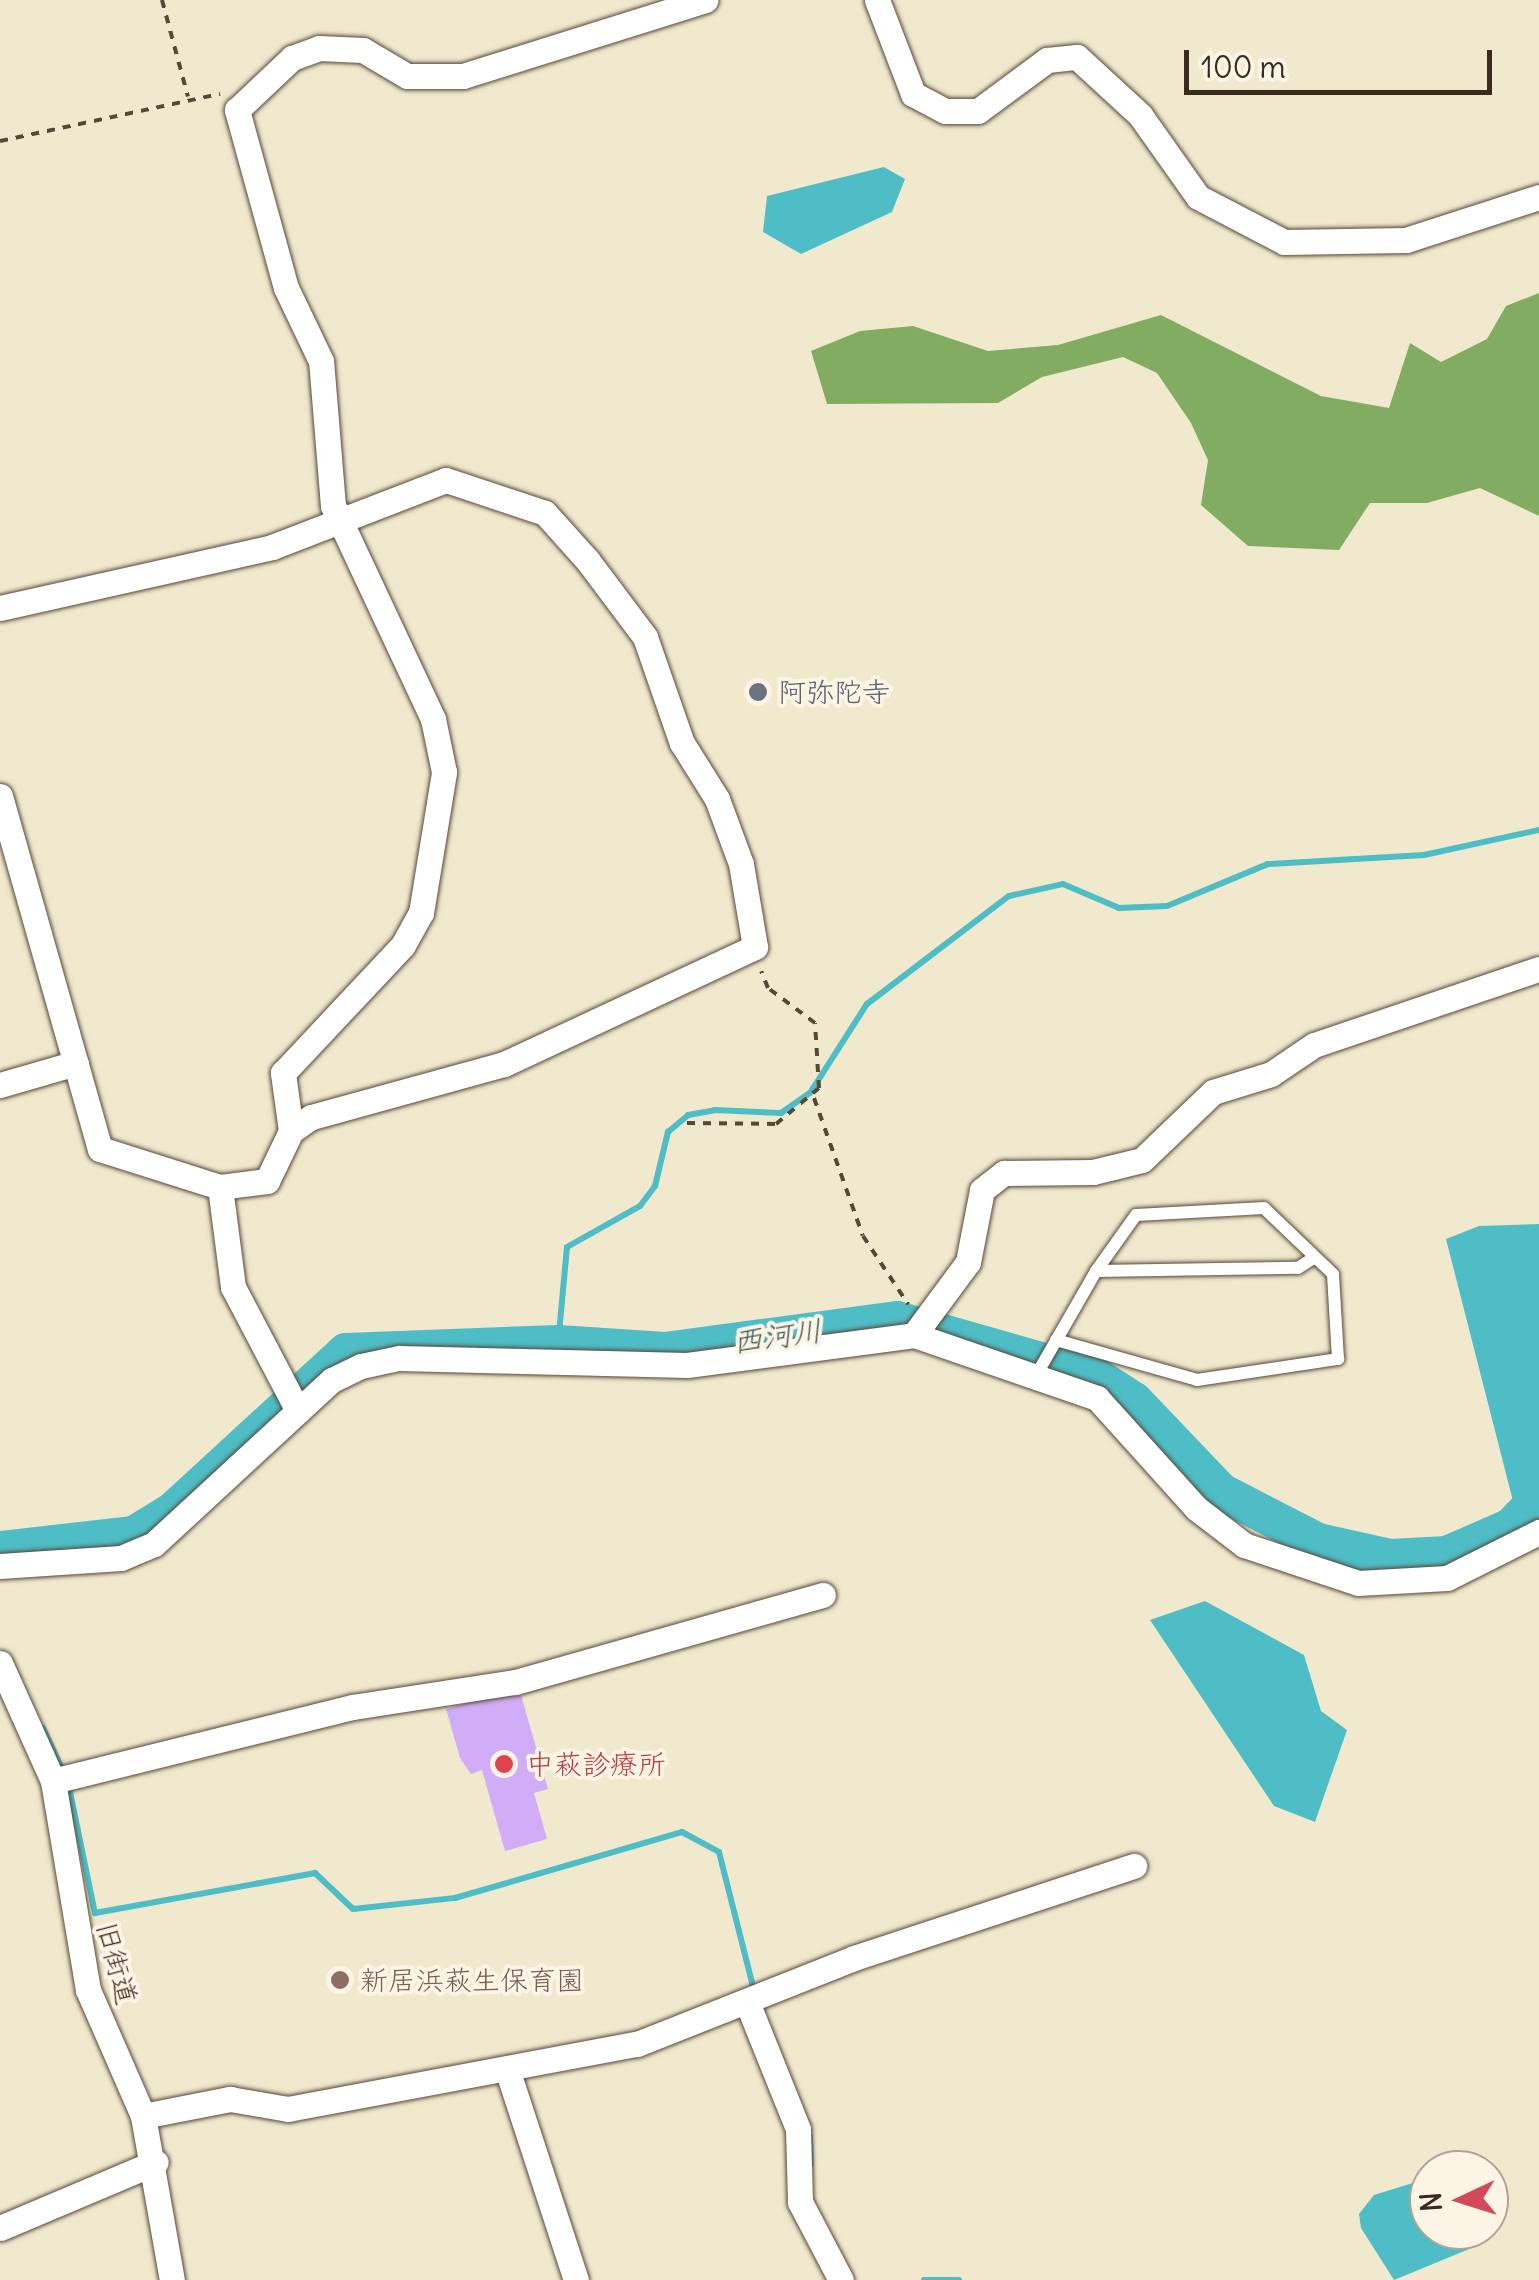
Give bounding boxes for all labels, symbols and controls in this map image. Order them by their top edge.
scale bar [1189,30,1496,92]
text: 100 m [1201,48,1286,86]
place label: 阿弥陀寺 [778,675,890,709]
marker: 阿弥陀寺 [747,681,769,703]
water label: 西河川 [730,1312,824,1360]
place label: 中萩診療所 [526,1747,666,1781]
marker: 中萩診療所 [491,1751,517,1777]
street label: 旧街道 [90,1918,144,2008]
place label: 新居浜萩生保育園 [360,1963,584,1997]
marker: 新居浜萩生保育園 [329,1969,351,1991]
north arrow [1409,2150,1509,2250]
text: N [1412,2191,1450,2213]

